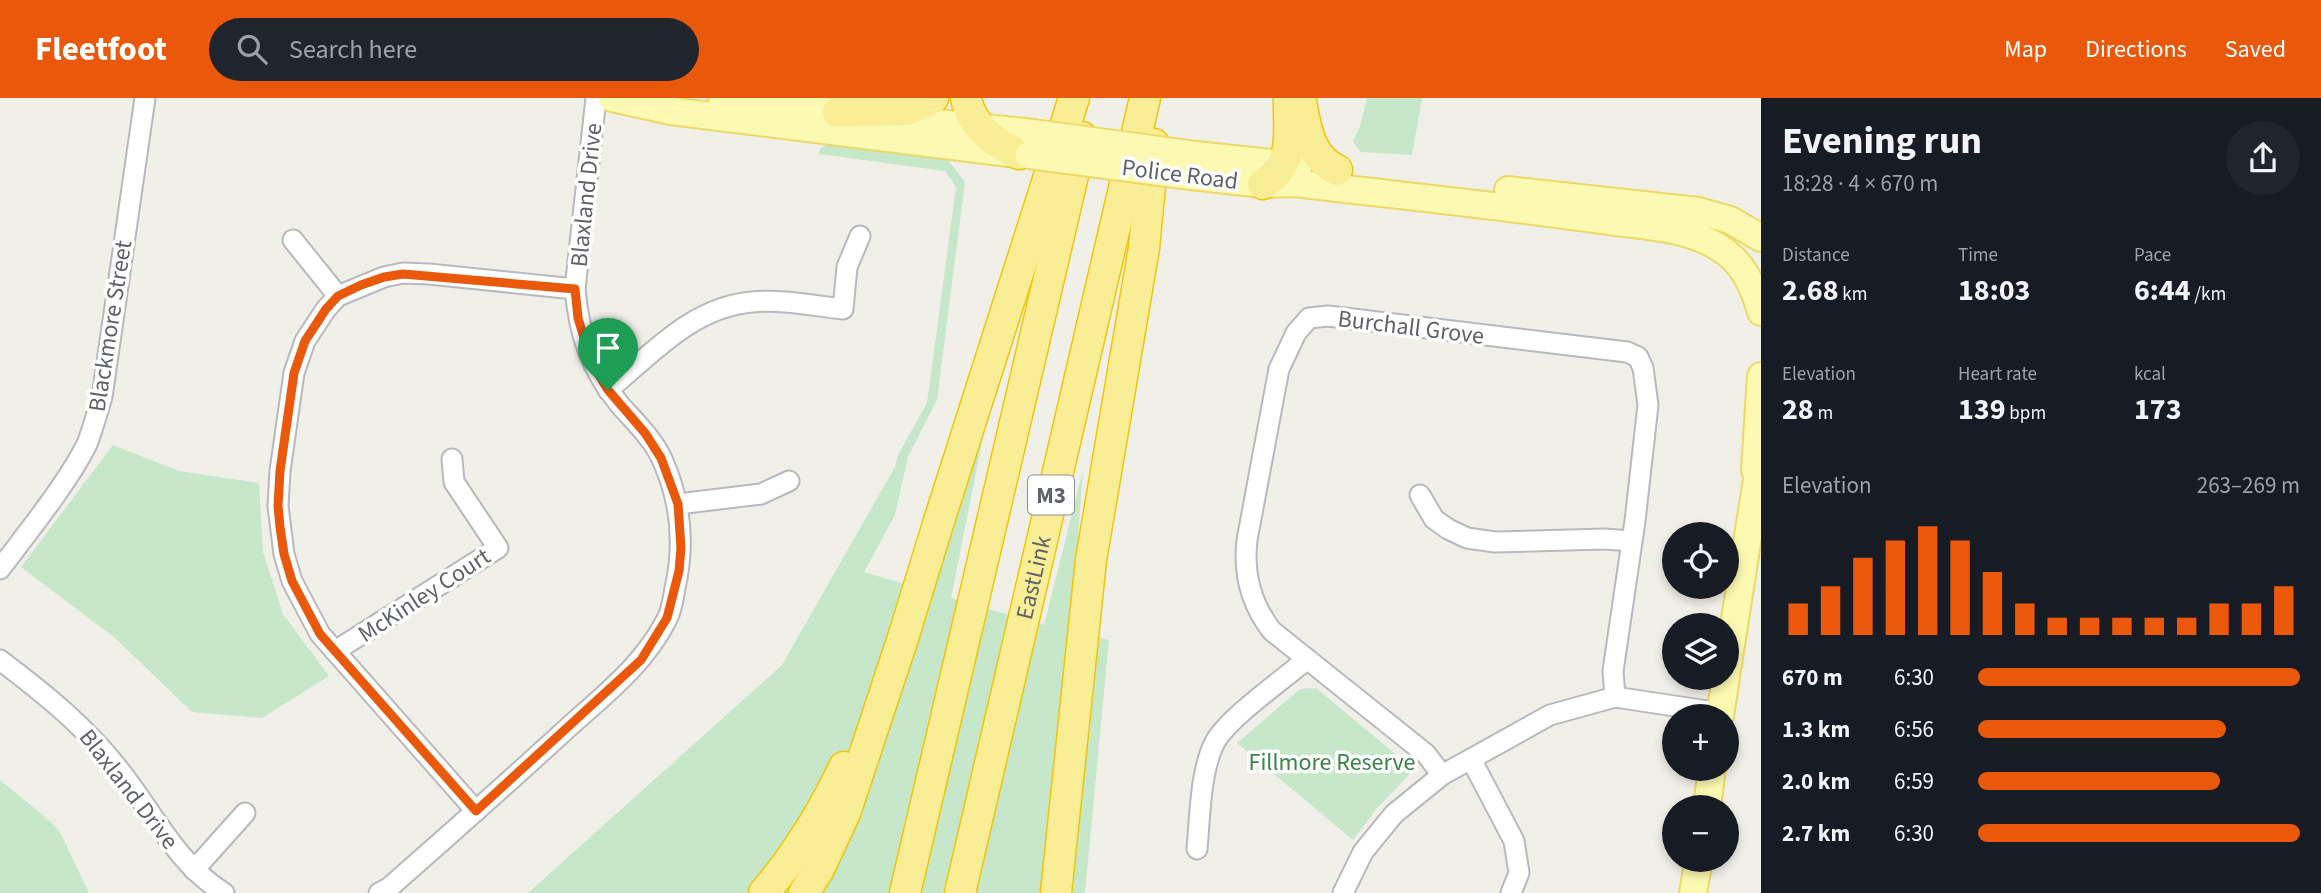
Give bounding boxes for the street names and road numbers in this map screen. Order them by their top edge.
street label: Blaxland Drive [562,121,611,269]
street label: Police Road [1120,150,1240,199]
street label: Blackmore Street [80,238,141,414]
street label: Burchall Grove [1336,301,1486,354]
road number: M3 [1028,476,1074,514]
street label: EastLink [1007,532,1061,623]
street label: McKinley Court [351,539,497,651]
street label: Blaxland Drive [70,722,187,857]

